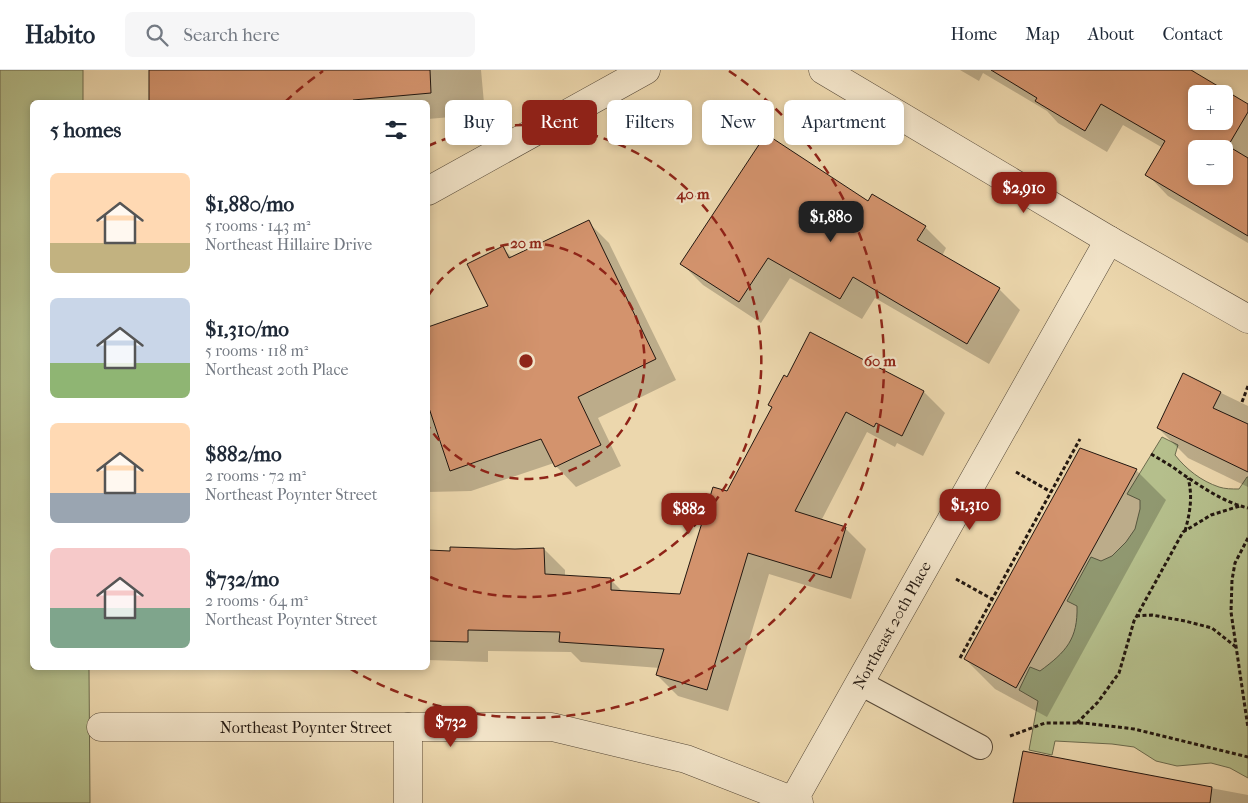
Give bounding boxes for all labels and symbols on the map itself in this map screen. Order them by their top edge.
pin: $2,910 [983,172,1065,214]
text: 40 m [676,185,710,203]
pin: $1,880 [790,200,872,243]
text: 20 m [510,234,542,252]
centre of rings [517,352,535,370]
text: 60 m [864,352,897,370]
pin: $1,310 [929,488,1011,531]
pin: $882 [659,492,719,535]
street label: Northeast 20th Place [849,558,935,692]
pin: $732 [421,706,481,748]
street label: Northeast Poynter Street [220,718,392,737]

